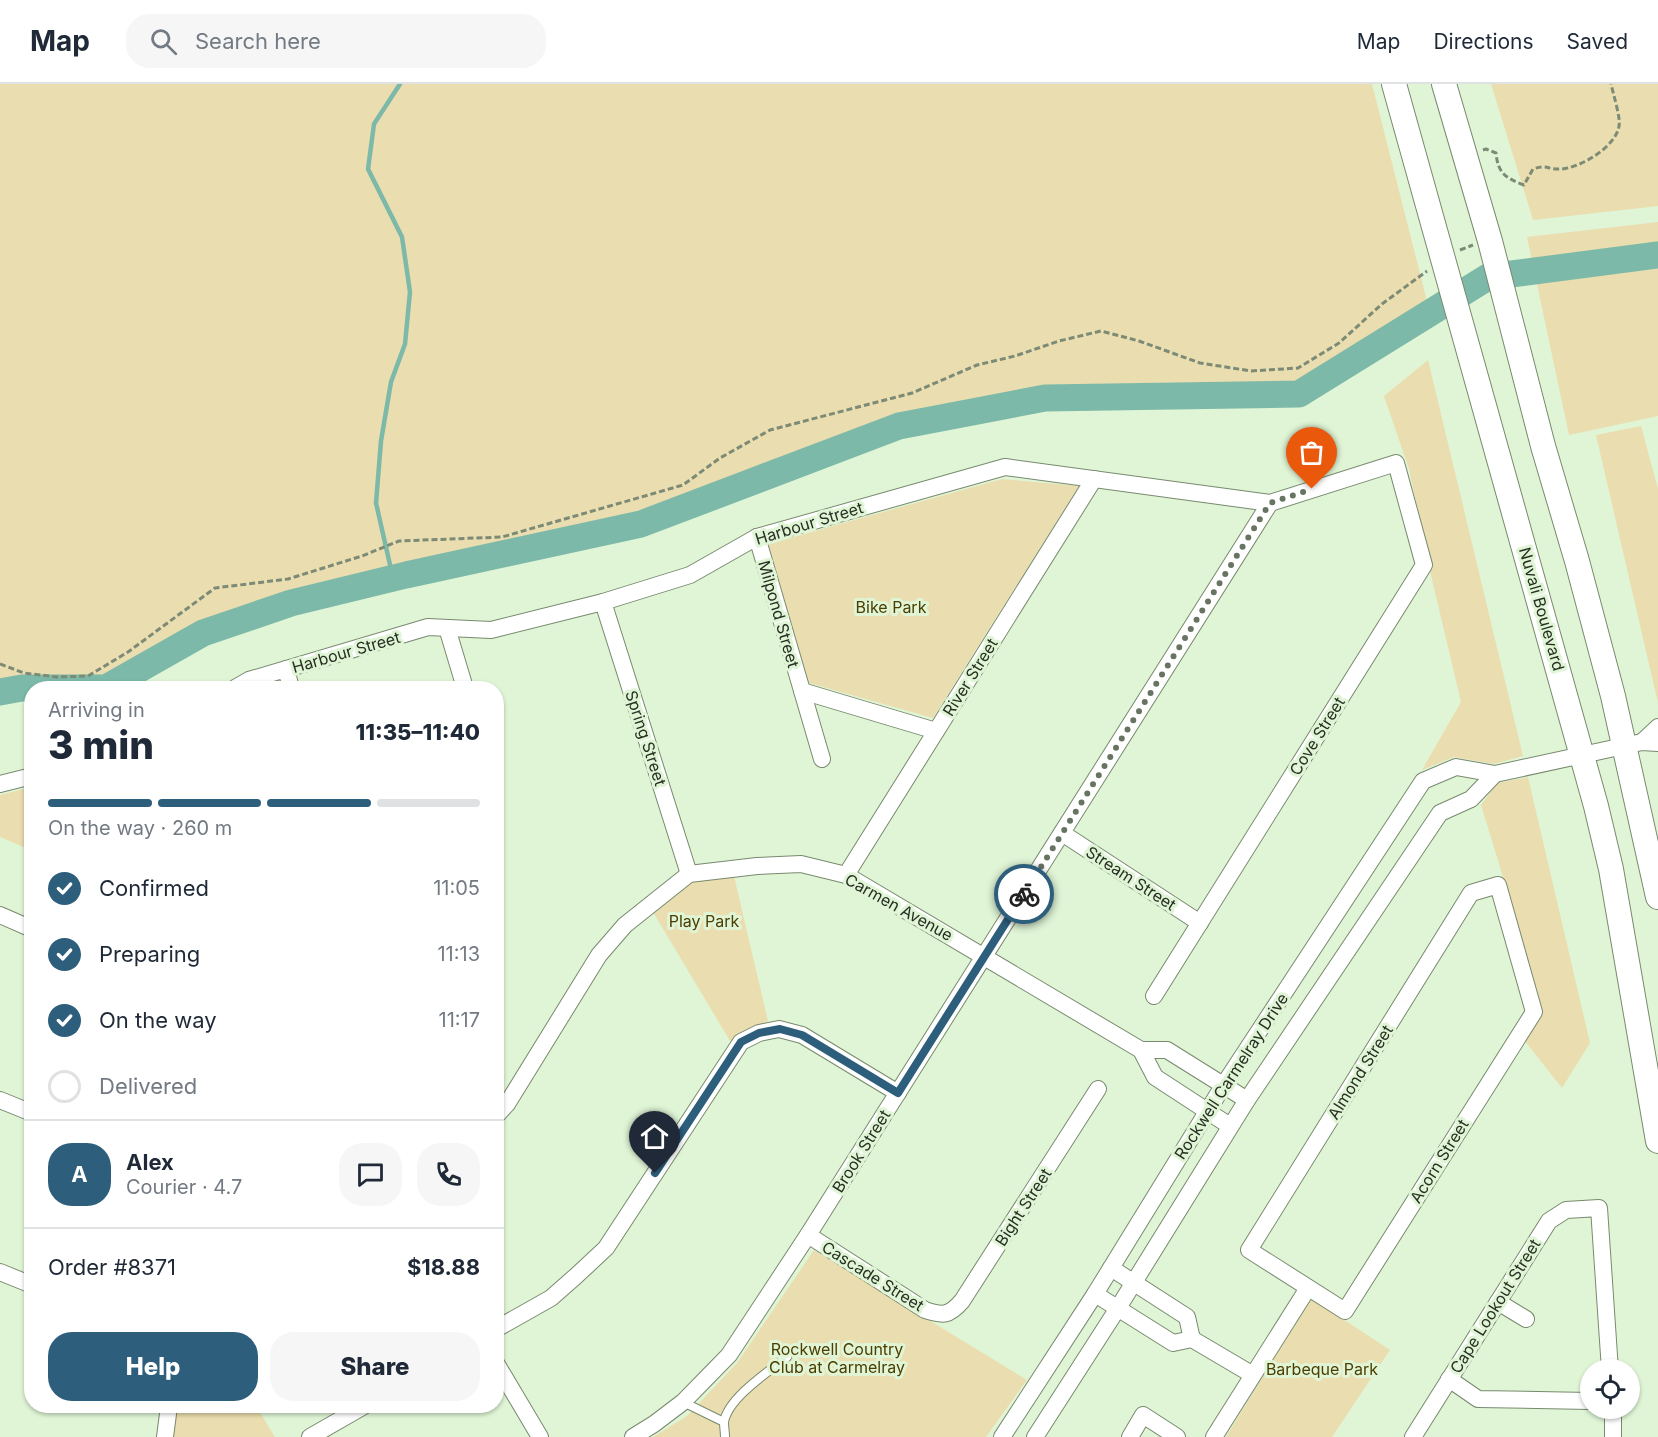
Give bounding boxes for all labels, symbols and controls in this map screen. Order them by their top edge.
search box [126,14,546,68]
text: Map [30,24,90,58]
icon: search [147,25,180,58]
text: Search here [195,28,321,54]
text: Map [1357,29,1400,54]
text: Directions [1433,29,1534,54]
text: Saved [1567,29,1628,54]
pin [1286,427,1337,489]
icon: bag [1295,436,1328,469]
street label: Harbour Street [753,497,865,549]
street label: Nuvali Boulevard [1515,545,1569,673]
street label: Milpond Street [754,558,804,670]
park label: Bike Park [856,597,927,617]
street label: Harbour Street [290,627,402,677]
street label: River Street [938,634,1002,720]
street label: Spring Street [621,688,671,788]
street label: Cove Street [1285,693,1349,779]
text: Arriving in [48,698,145,722]
text: 11:35–11:40 [355,719,480,745]
text: 3 min [48,721,154,768]
text: On the way · 260 m [48,816,232,840]
street label: Stream Street [1082,841,1180,915]
courier [994,864,1054,924]
street label: Carmen Avenue [841,869,957,945]
icon: check [48,872,81,905]
text: Confirmed [99,875,209,901]
text: 11:05 [433,876,480,900]
icon: bike [1008,878,1041,911]
park label: Play Park [669,911,740,931]
icon: check [48,938,81,971]
text: Preparing [99,941,200,967]
text: 11:13 [437,942,480,966]
street label: Rockwell Carmelray Drive [1170,989,1292,1163]
icon: check [48,1004,81,1037]
text: On the way [99,1007,217,1033]
text: 11:17 [439,1008,480,1032]
street label: Almond Street [1323,1021,1397,1123]
text: Delivered [99,1073,197,1099]
street label: Brook Street [828,1106,894,1196]
pin [629,1111,680,1173]
street label: Acorn Street [1405,1115,1473,1207]
icon: home [638,1120,671,1153]
button: chat [339,1143,402,1206]
button: phone [417,1143,480,1206]
text: Alex [126,1149,174,1175]
text: A [71,1161,88,1187]
street label: Bight Street [991,1164,1055,1250]
text: Courier · 4.7 [126,1175,242,1199]
street label: Cape Lookout Street [1445,1235,1545,1377]
street label: Cascade Street [818,1237,928,1315]
text: Order #8371 [48,1254,176,1280]
text: $18.88 [407,1254,480,1280]
button: Help [48,1332,258,1401]
button: Share [270,1332,480,1401]
park label: Rockwell Country Club at Carmelray [769,1339,905,1377]
park label: Barbeque Park [1266,1359,1378,1379]
map controls [1580,1359,1640,1419]
button: locate [1580,1359,1640,1419]

